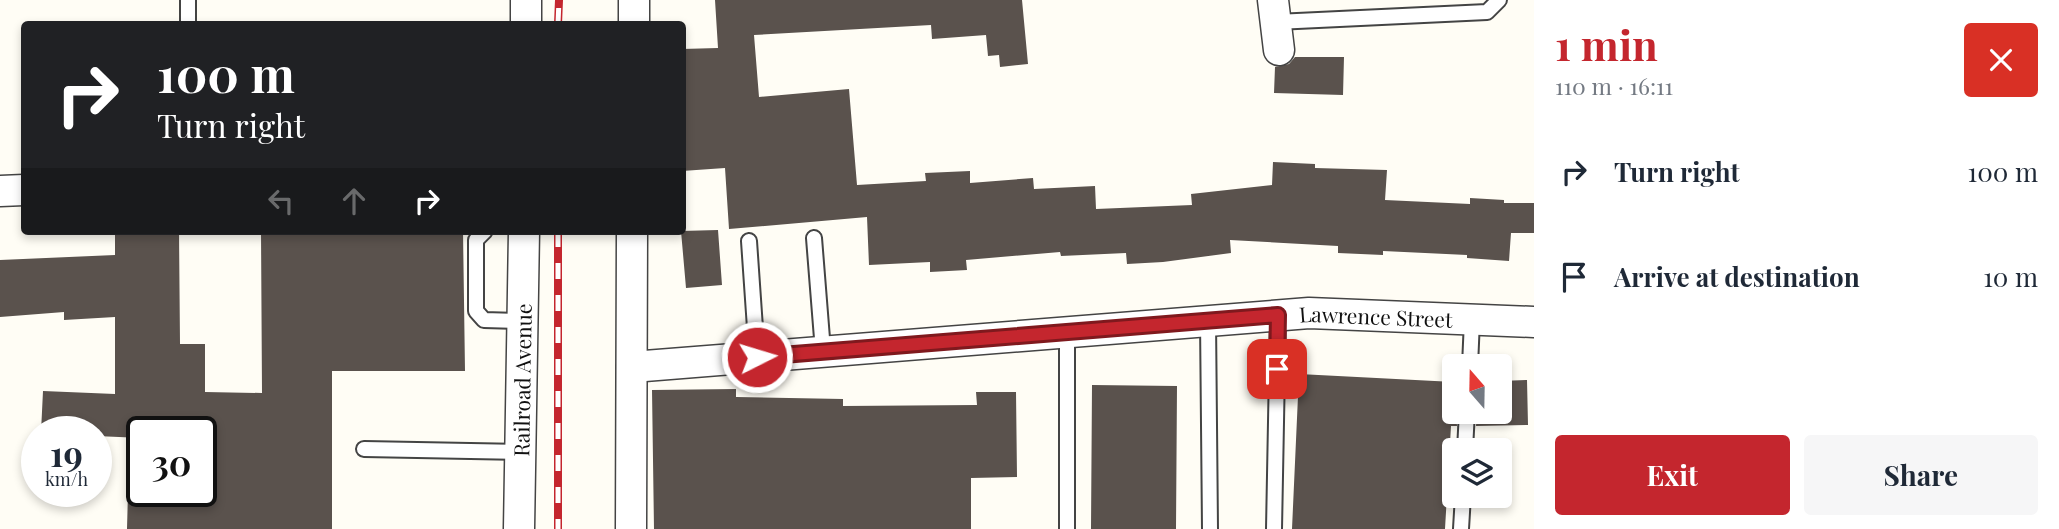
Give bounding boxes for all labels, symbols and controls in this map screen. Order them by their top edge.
text: 1 min [1555,16,1658,72]
button: close [1964,23,2038,97]
text: 100 m [157,40,295,105]
icon: right [42,49,133,140]
text: 110 m · 16:11 [1555,70,1673,101]
text: Turn right [157,103,305,146]
icon: right [1555,153,1593,191]
text: Turn right [1614,154,1740,189]
text: 100 m [1968,154,2038,189]
icon: left [262,182,300,220]
icon: ahead [335,182,373,220]
icon: right [408,182,446,220]
icon: arrive [1555,258,1593,296]
text: Arrive at destination [1614,259,1860,294]
text: 10 m [1983,259,2038,294]
street label: Lawrence Street [1298,299,1454,333]
street label: Railroad Avenue [506,303,537,457]
position arrow [720,320,794,394]
pin [1247,339,1307,399]
icon: arrive [1258,350,1296,388]
north arrow [1442,354,1512,424]
map controls [1442,354,1512,508]
speed limit sign: 30 [126,416,217,507]
text: 19 [50,429,83,476]
button: Exit [1555,435,1790,515]
button: Share [1804,435,2038,515]
button: layers [1442,438,1512,508]
text: km/h [45,467,88,491]

